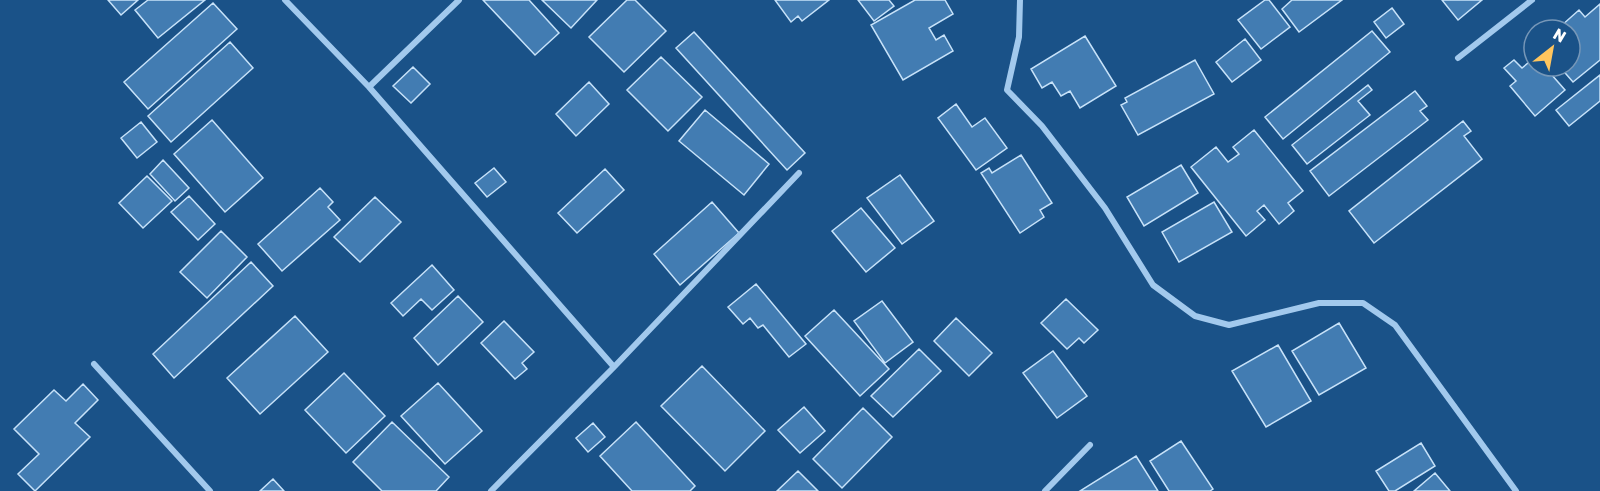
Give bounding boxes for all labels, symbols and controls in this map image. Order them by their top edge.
north arrow [1522,18,1582,78]
text: N [1550,24,1569,47]

